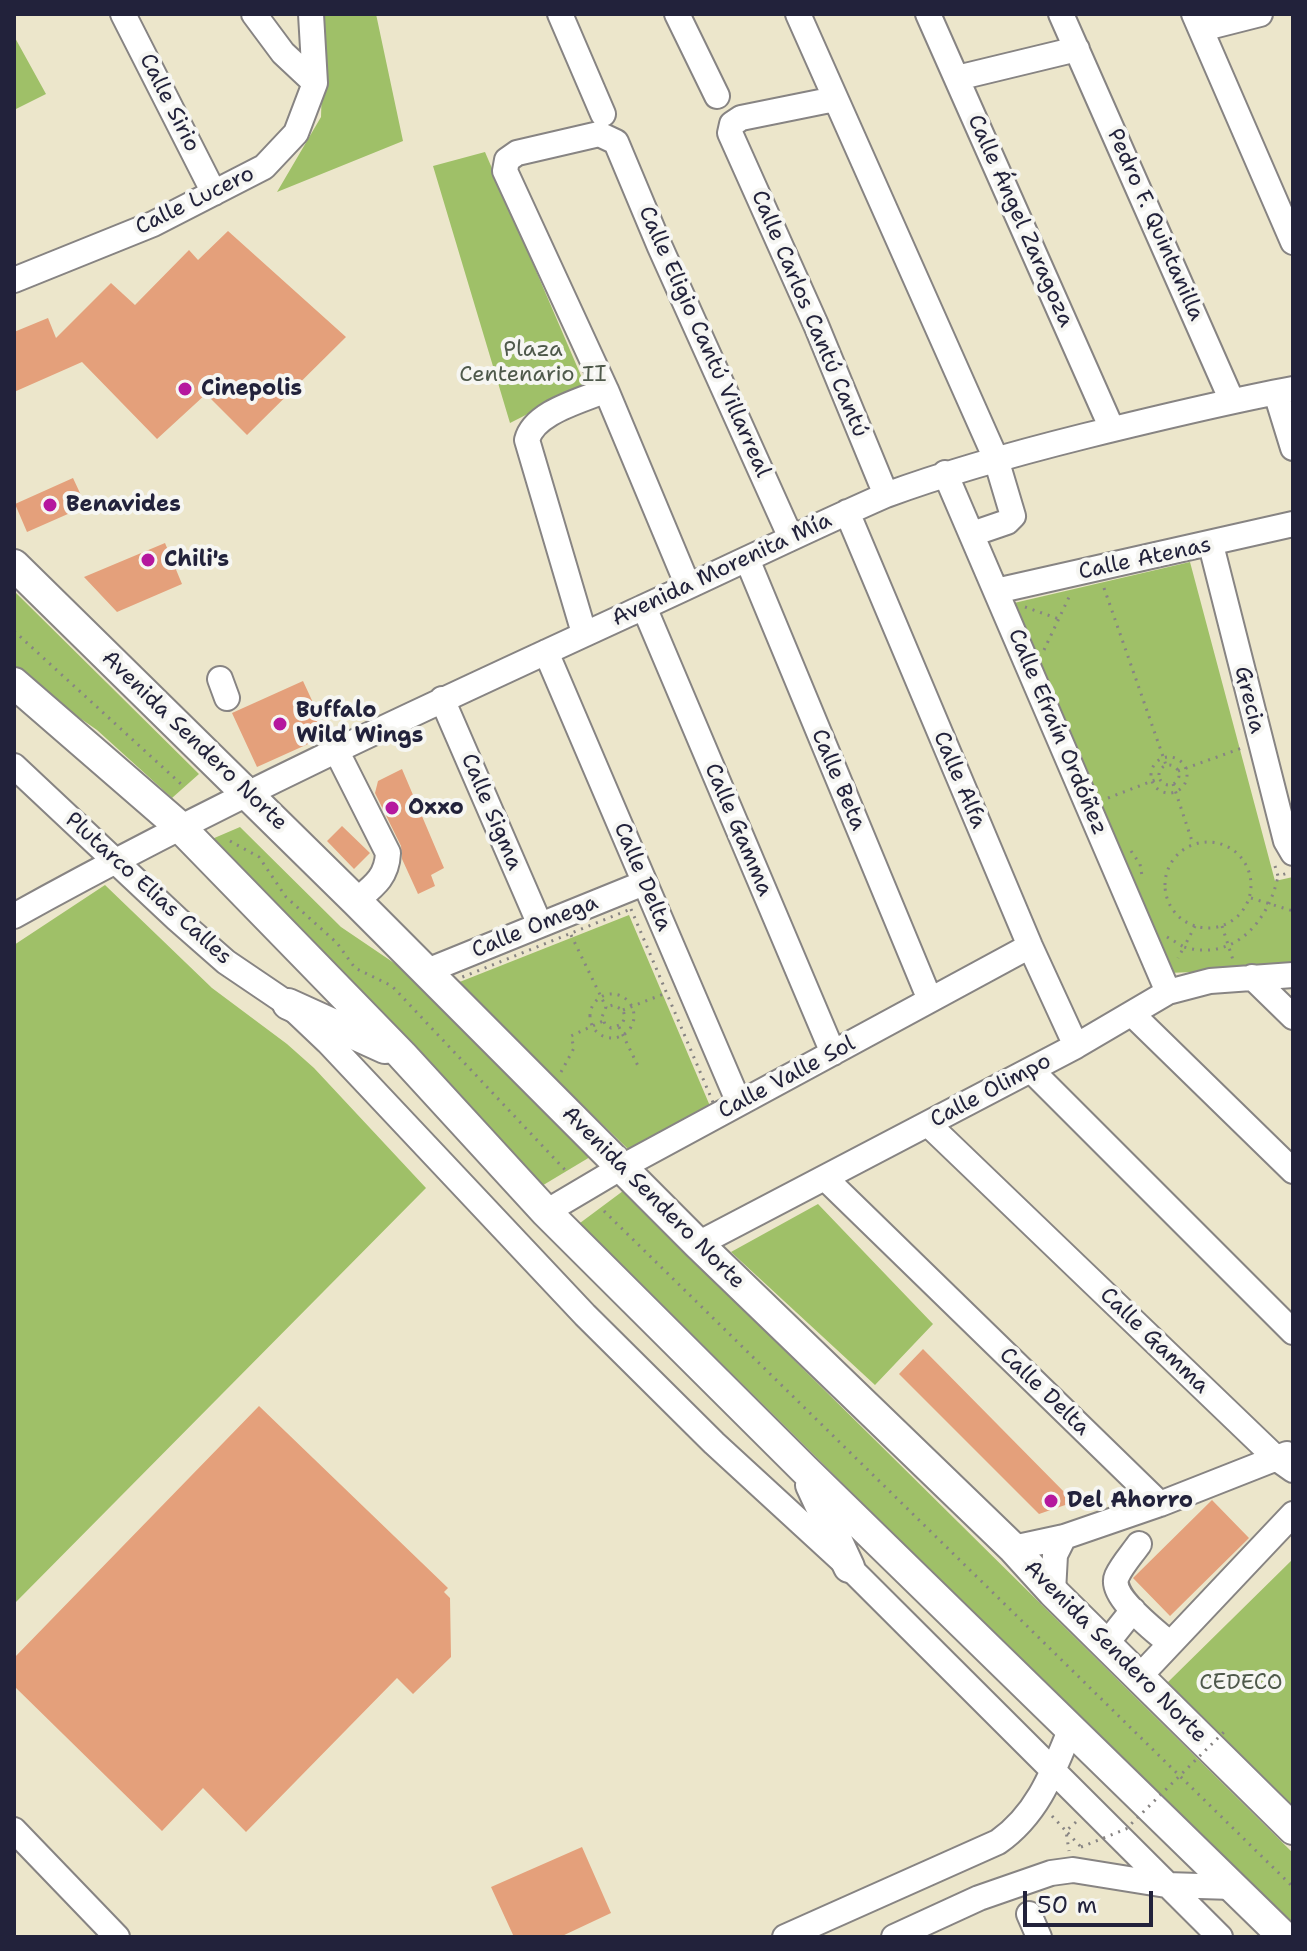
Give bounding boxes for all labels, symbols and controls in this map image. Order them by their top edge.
street label: Calle Sirio [133,49,205,157]
street label: Calle Ángel Zaragoza [961,111,1079,331]
street label: Pedro F. Quintanilla [1101,125,1209,325]
street label: Calle Lucero [131,161,259,241]
street label: Calle Carlos Cantú Cantú [745,187,873,441]
street label: Calle Eligio Cantú Villarreal [632,202,776,482]
park label: Plaza Centenario II [459,337,607,388]
place label: Cinepolis [201,376,302,402]
marker: Cinepolis [176,380,194,398]
place label: Benavides [66,492,181,518]
marker: Benavides [41,496,59,514]
street label: Avenida Morenita Mía [608,507,836,633]
street label: Calle Atenas [1076,532,1214,586]
place label: Chili's [164,547,229,573]
marker: Chili's [139,551,157,569]
street label: Calle Efraín Ordóñez [1002,625,1112,839]
street label: Avenida Sendero Norte [96,645,292,837]
street label: Grecia [1228,664,1270,736]
place label: Buffalo Wild Wings [296,698,423,750]
marker: Buffalo Wild Wings [271,715,289,733]
street label: Calle Beta [805,725,871,835]
street label: Calle Alfa [927,728,991,832]
street label: Calle Sigma [455,750,527,874]
street label: Calle Gamma [698,760,778,900]
place label: Oxxo [408,795,464,821]
marker: Oxxo [383,799,401,817]
street label: Plutarco Elias Calles [59,807,237,971]
street label: Calle Delta [607,819,677,935]
street label: Calle Omega [468,890,602,964]
street label: Calle Valle Sol [714,1031,860,1125]
street label: Calle Olimpo [926,1048,1056,1134]
street label: Avenida Sendero Norte [556,1101,750,1295]
street label: Calle Gamma [1094,1282,1214,1400]
street label: Calle Delta [993,1342,1095,1442]
place label: Del Ahorro [1067,1488,1193,1514]
marker: Del Ahorro [1042,1492,1060,1510]
street label: Avenida Sendero Norte [1018,1555,1212,1749]
park label: CEDECO [1199,1670,1283,1696]
scale bar [1027,1875,1157,1925]
text: 50 m [1037,1889,1097,1921]

